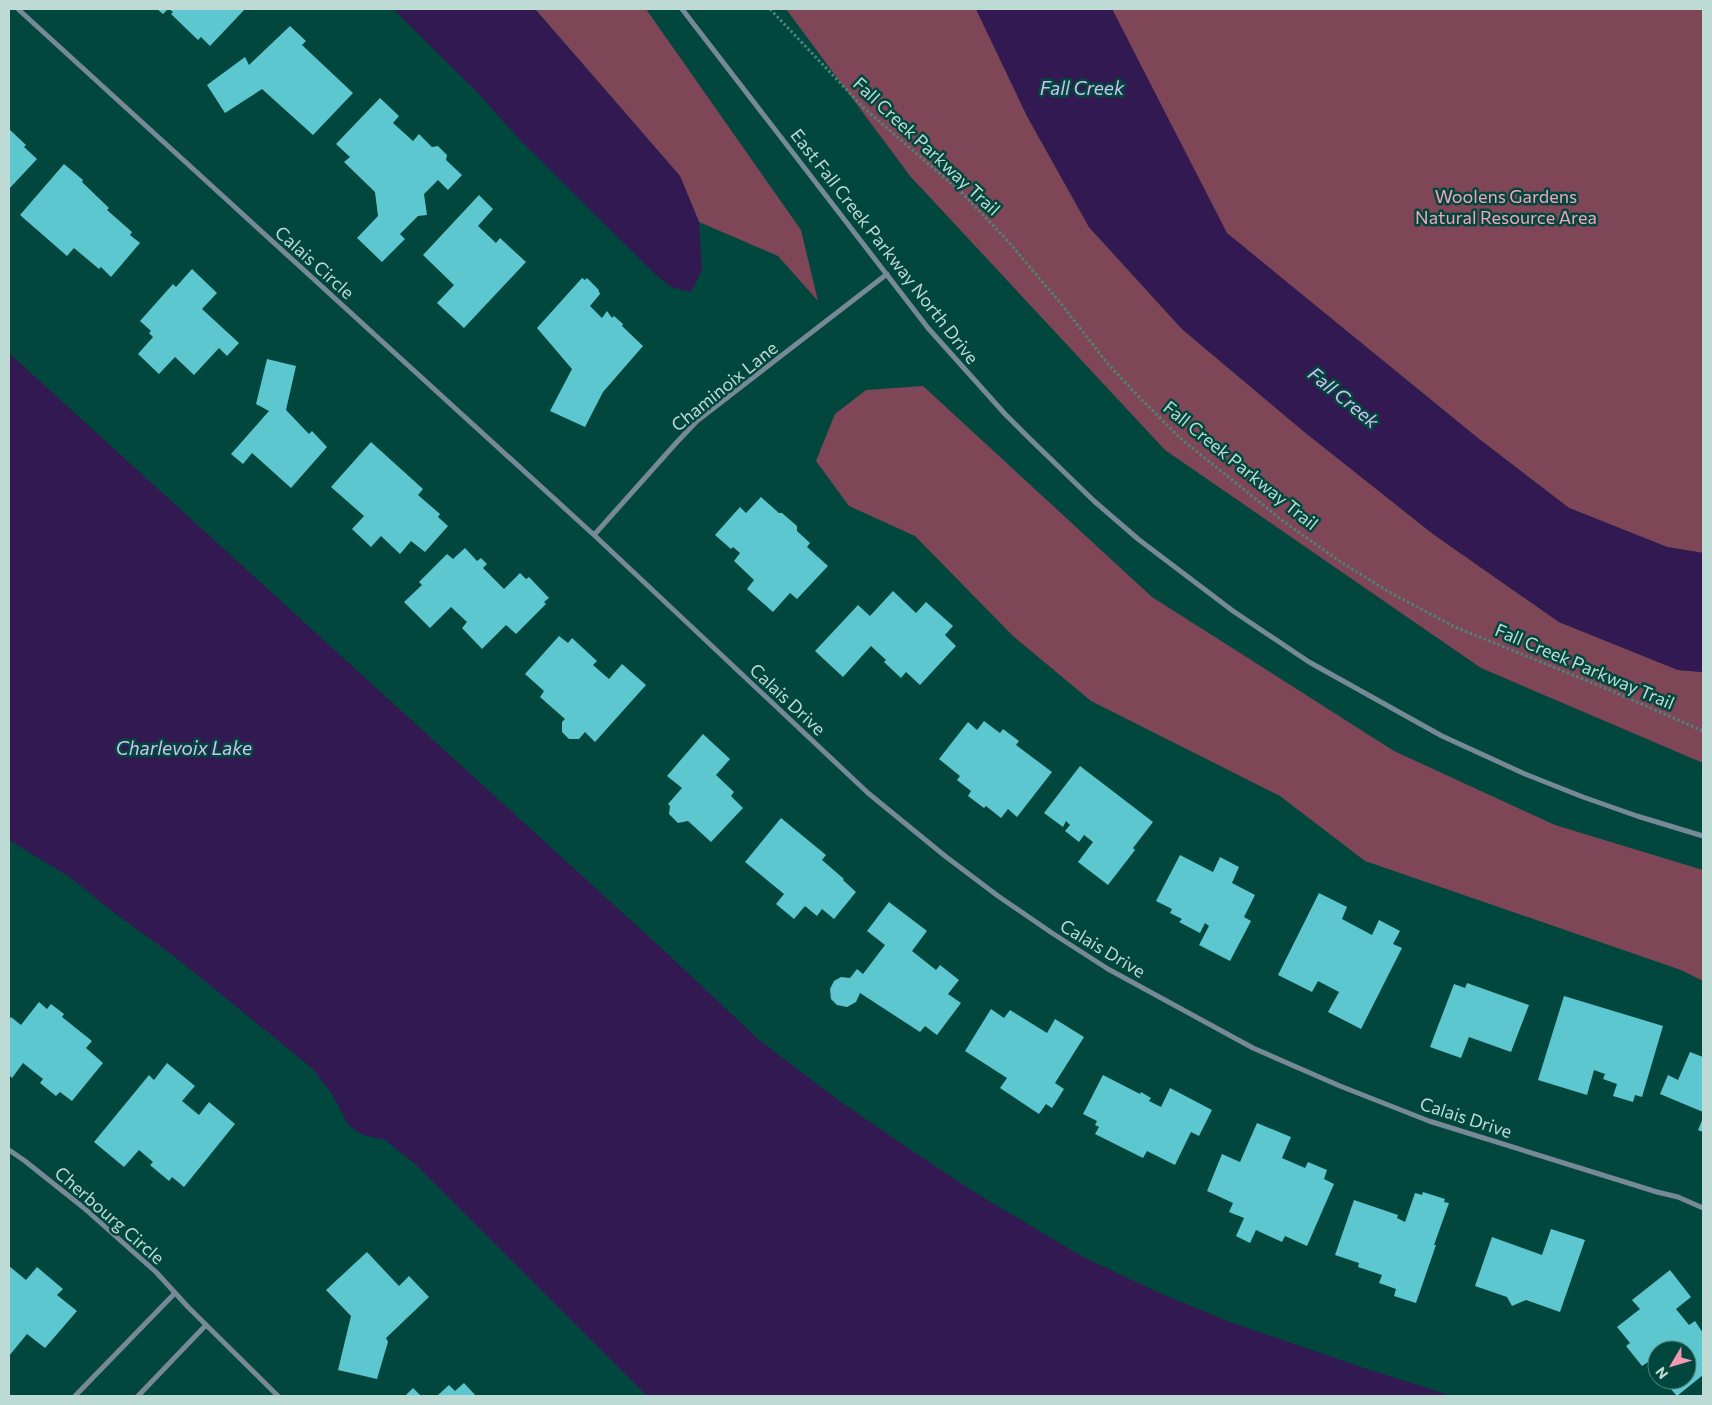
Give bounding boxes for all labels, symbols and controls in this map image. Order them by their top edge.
street label: Fall Creek Parkway Trail [849,72,1005,220]
water label: Fall Creek [1040,76,1125,99]
street label: East Fall Creek Parkway North Drive [786,124,984,368]
park label: Woolens Gardens Natural Resource Area [1415,185,1597,228]
street label: Calais Circle [271,221,359,303]
street label: Chaminoix Lane [666,336,782,436]
water label: Fall Creek [1304,362,1385,433]
street label: Fall Creek Parkway Trail [1159,396,1323,534]
street label: Fall Creek Parkway Trail [1492,618,1678,714]
street label: Calais Drive [746,658,830,740]
water label: Charlevoix Lake [116,736,252,759]
street label: Calais Drive [1056,914,1150,982]
street label: Calais Drive [1417,1092,1515,1142]
street label: Cherbourg Circle [51,1161,169,1269]
north arrow [1647,1340,1697,1390]
text: N [1651,1364,1671,1383]

